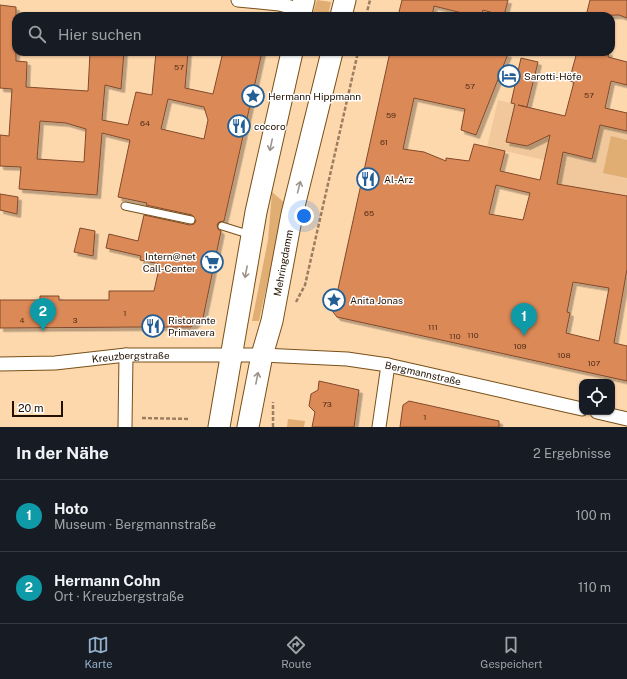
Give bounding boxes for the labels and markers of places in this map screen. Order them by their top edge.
hotel icon: Sarotti-Höfe [496,63,522,89]
place label: Sarotti-Höfe [524,70,582,82]
place icon: Hermann Hippmann [240,83,266,109]
place label: Hermann Hippmann [268,90,361,102]
restaurant icon: cocoro [226,113,252,139]
place label: cocoro [254,120,286,132]
restaurant icon: Al-Arz [355,166,381,192]
place label: Al-Arz [384,173,414,185]
supermarket icon: Intern@net Call-Center [199,249,225,275]
place label: Intern@net Call-Center [143,250,196,274]
place icon: Anita Jonas [321,287,347,313]
place label: Anita Jonas [350,294,403,306]
pin: 2 [30,298,56,331]
pin: 1 [511,303,537,336]
restaurant icon: Ristorante Primavera [140,313,166,339]
place label: Ristorante Primavera [168,314,216,338]

